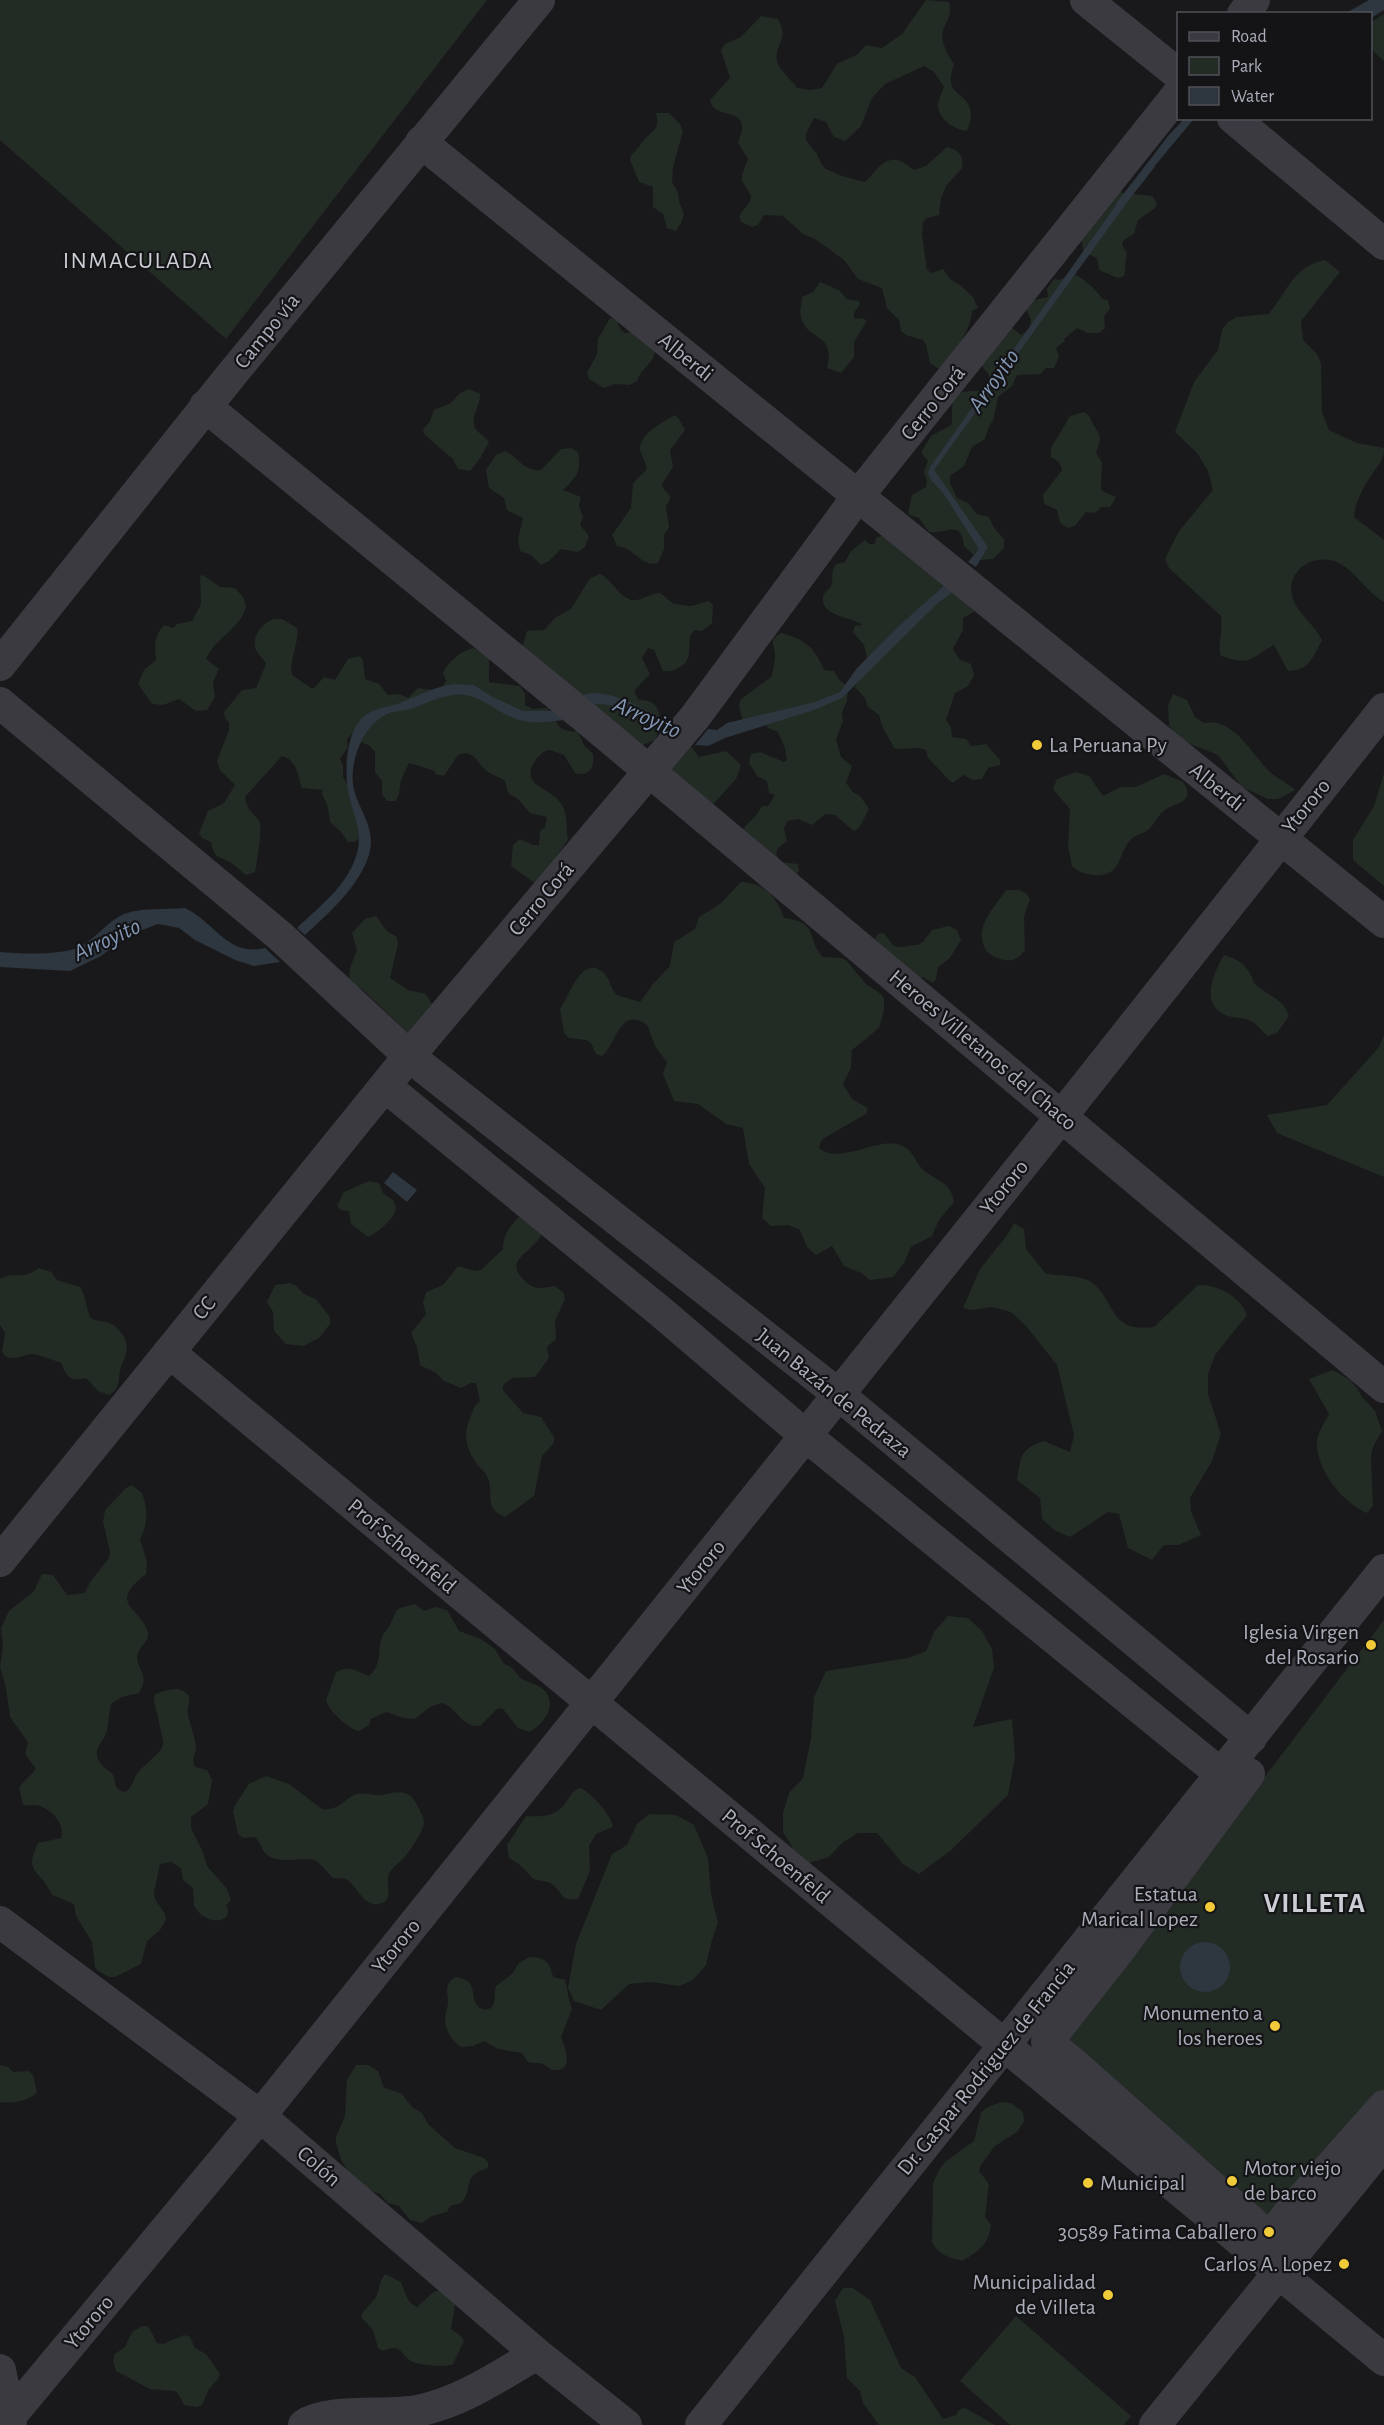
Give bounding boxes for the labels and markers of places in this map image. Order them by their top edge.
place label: La Peruana Py [1049,734,1167,756]
marker: La Peruana Py [1030,738,1044,752]
place label: Iglesia Virgen del Rosario [1243,1621,1359,1668]
marker: Iglesia Virgen del Rosario [1364,1638,1378,1652]
place label: Estatua Marical Lopez [1081,1883,1198,1930]
marker: Estatua Marical Lopez [1203,1900,1217,1914]
place label: Monumento a los heroes [1143,2002,1263,2049]
marker: Monumento a los heroes [1268,2019,1282,2033]
place label: Motor viejo de barco [1244,2157,1341,2204]
place label: Municipal [1100,2172,1185,2194]
marker: Motor viejo de barco [1225,2174,1239,2188]
marker: Municipal [1081,2176,1095,2190]
place label: 30589 Fatima Caballero [1058,2221,1257,2243]
marker: 30589 Fatima Caballero [1262,2225,1276,2239]
place label: Carlos A. Lopez [1204,2253,1332,2275]
marker: Carlos A. Lopez [1337,2257,1351,2271]
place label: Municipalidad de Villeta [973,2271,1096,2318]
marker: Municipalidad de Villeta [1101,2288,1115,2302]

